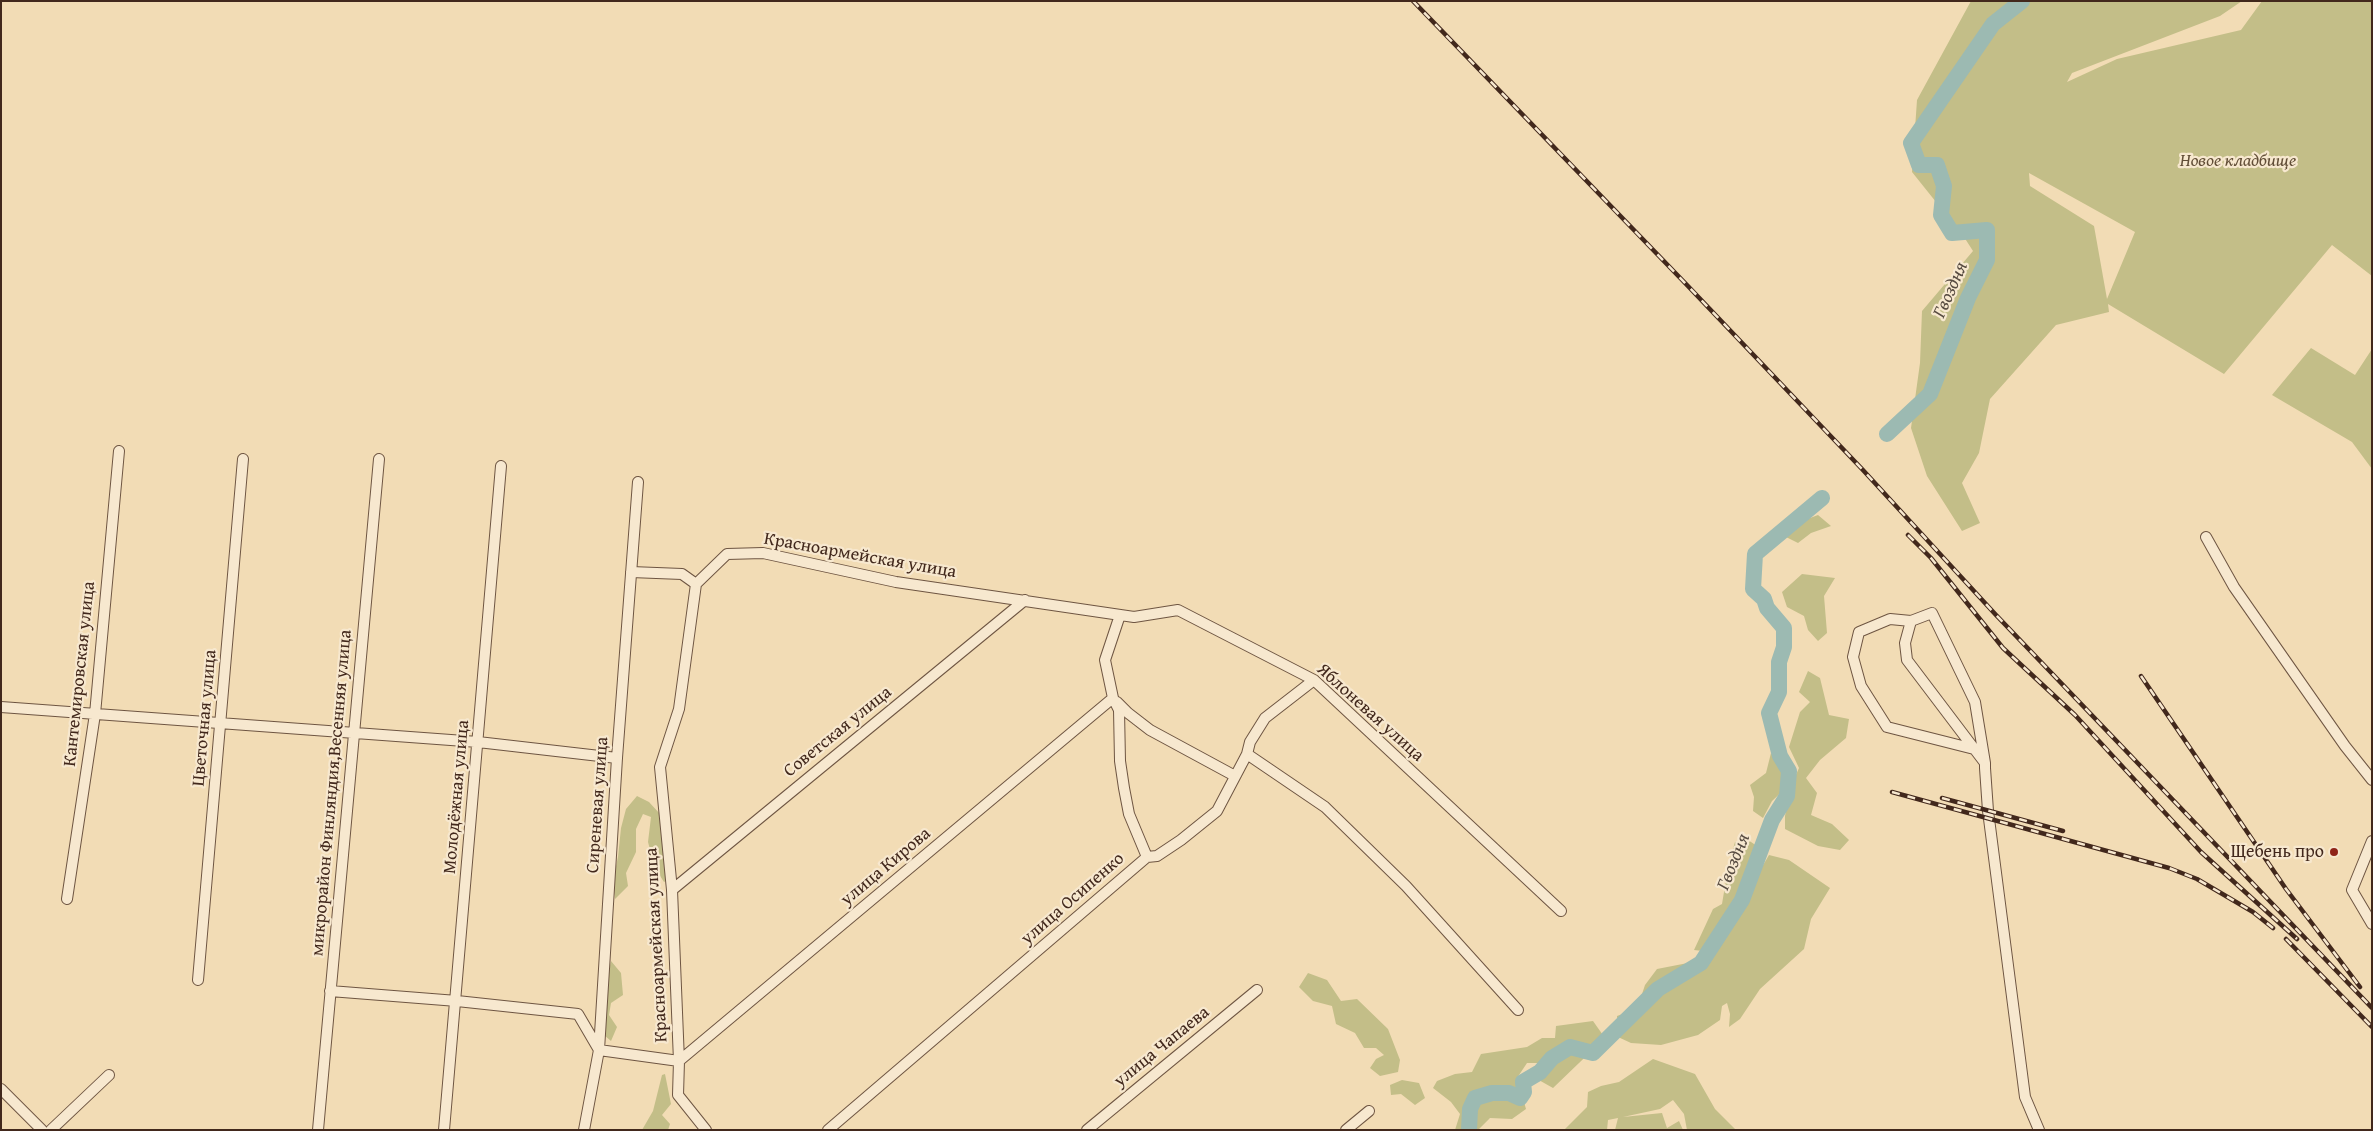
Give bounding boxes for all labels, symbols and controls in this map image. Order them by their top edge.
park label: Новое кладбище [2180,150,2296,172]
water label: Гвоздня [1929,258,1973,322]
street label: Красноармейская улица [762,528,958,584]
street label: Кантемировская улица [60,580,100,768]
street label: микрорайон Финляндия,Весенняя улица [307,629,357,957]
street label: Цветочная улица [188,649,222,787]
street label: Яблоневая улица [1312,659,1428,767]
street label: Советская улица [780,682,896,782]
street label: Молодёжная улица [440,719,474,875]
street label: Сиреневая улица [582,736,614,874]
street label: улица Кирова [837,823,935,911]
water label: Гвоздня [1712,830,1756,894]
place label: Щебень про [2231,841,2324,863]
marker: Щебень про [2328,846,2340,858]
street label: Красноармейская улица [641,847,673,1043]
street label: улица Осипенко [1017,848,1129,950]
street label: улица Чапаева [1110,1002,1214,1092]

